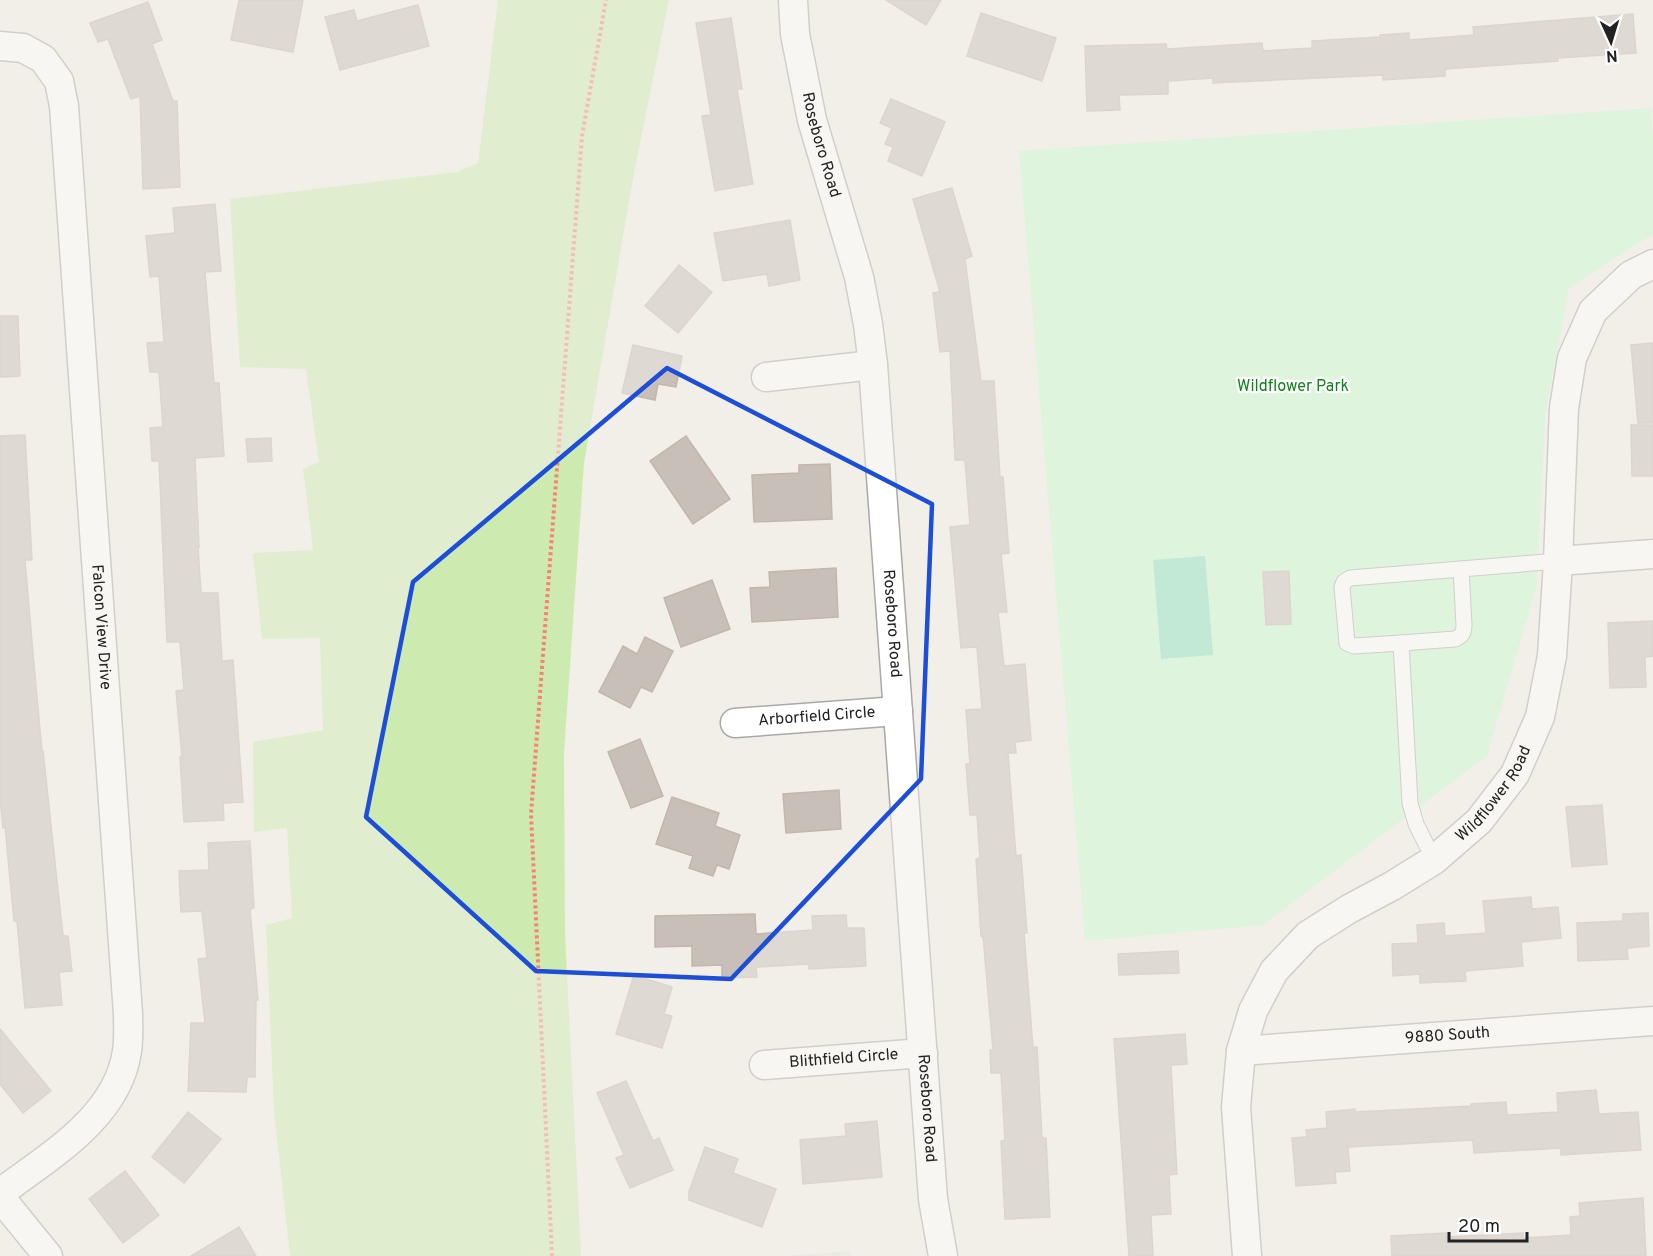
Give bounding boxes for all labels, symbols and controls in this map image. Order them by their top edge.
north arrow [1581,12,1641,72]
text: N [1605,45,1618,65]
street label: Roseboro Road [797,91,845,200]
park label: Wildflower Park [1237,377,1349,397]
street label: Falcon View Drive [86,564,115,690]
street label: Roseboro Road [878,569,905,678]
street label: Arborfield Circle [757,703,876,731]
street label: Wildflower Road [1452,743,1536,847]
street label: 9880 South [1404,1023,1491,1049]
street label: Blithfield Circle [788,1045,899,1073]
street label: Roseboro Road [913,1053,940,1163]
scale bar [1449,1205,1527,1243]
text: 20 m [1458,1216,1500,1239]

